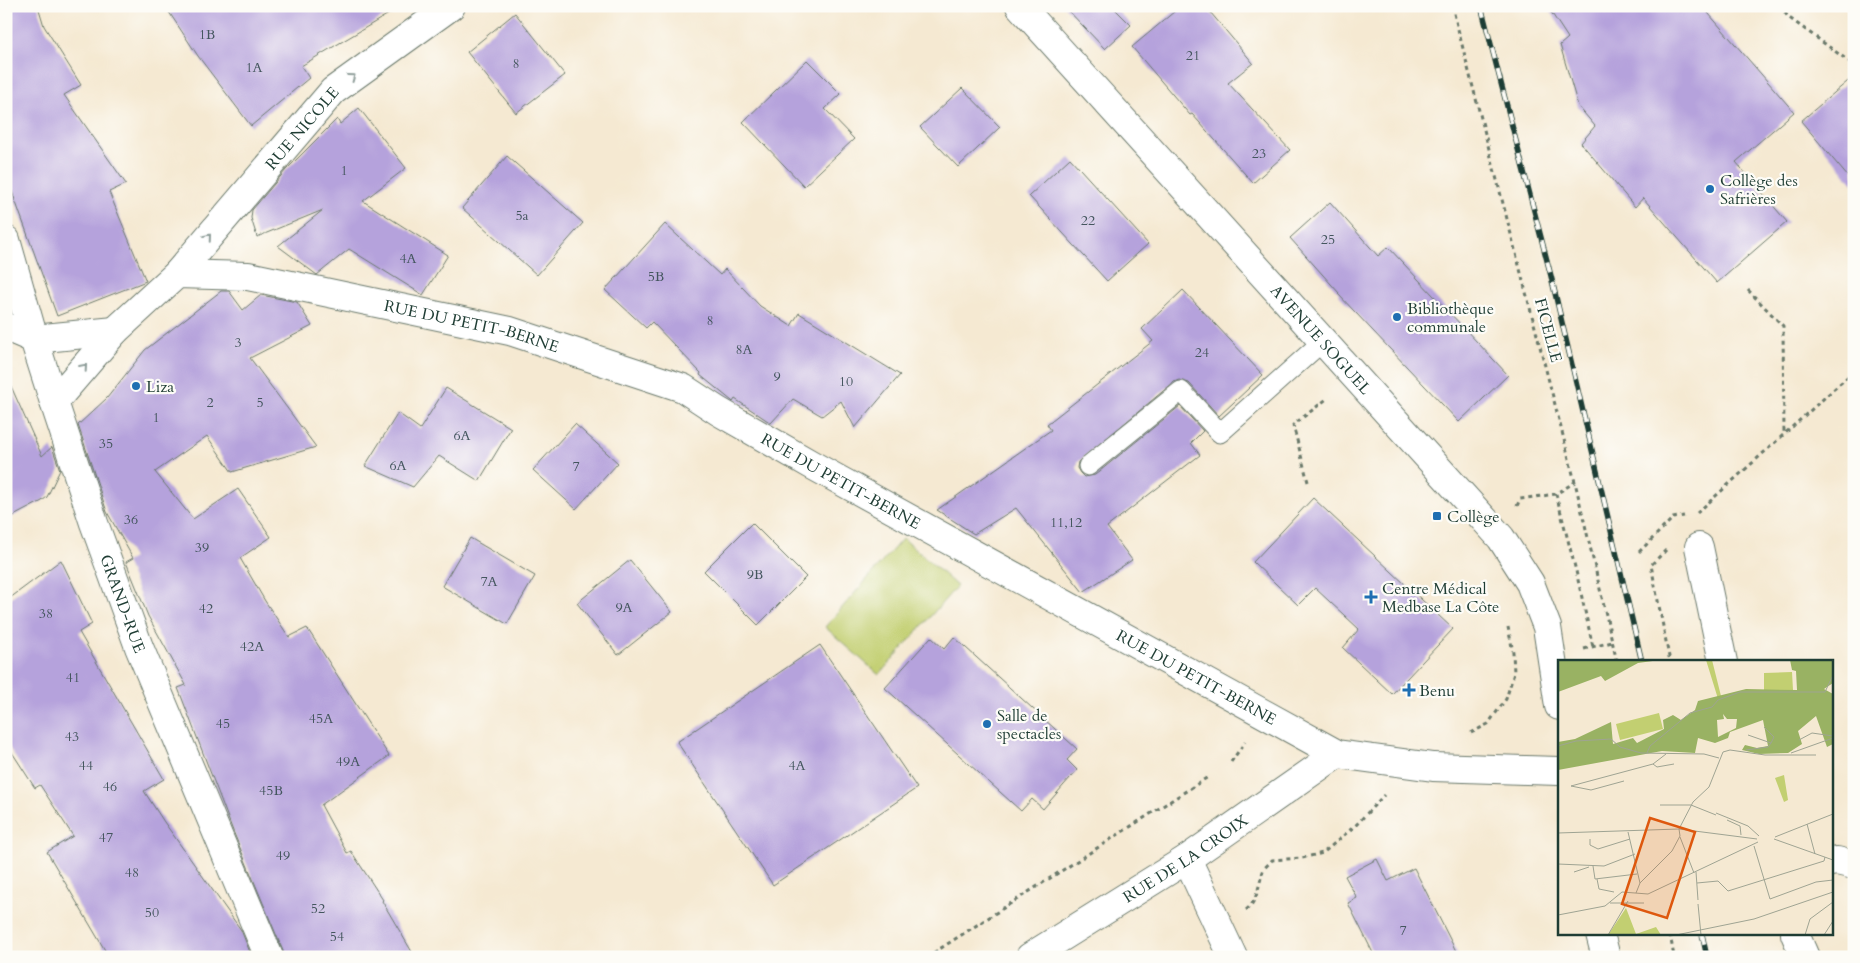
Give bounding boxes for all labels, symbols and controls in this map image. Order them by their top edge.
house number: 1B [199,25,215,44]
house number: 21 [1186,46,1200,65]
house number: 8 [512,54,520,73]
house number: 1A [245,58,263,77]
one-way arrow [346,75,355,83]
street label: RUE NICOLE [261,82,344,175]
house number: 23 [1252,144,1266,163]
house number: 1 [340,161,348,180]
place label: Collège des Safrières [1720,170,1798,210]
marker: Collège des Safrières [1704,183,1716,195]
house number: 5a [515,206,529,225]
house number: 22 [1081,211,1095,230]
house number: 25 [1321,230,1335,249]
one-way arrow [203,234,211,243]
house number: 4A [399,249,417,268]
house number: 5B [648,267,664,286]
street label: AVENUE SOGUEL [1265,280,1376,400]
street label: RUE DU PETIT-BERNE [382,295,562,358]
street label: FICELLE [1529,296,1567,365]
place label: Bibliothèque communale [1407,298,1494,338]
house number: 8 [706,311,714,330]
marker: Bibliothèque communale [1391,311,1403,323]
house number: 3 [234,333,242,352]
house number: 8A [735,340,753,359]
house number: 24 [1195,343,1209,362]
one-way arrow [79,363,88,372]
house number: 9 [773,367,781,386]
house number: 10 [839,372,853,391]
place label: Liza [146,376,174,398]
marker: Liza [130,380,142,392]
house number: 2 [206,393,214,412]
house number: 5 [256,393,264,412]
house number: 1 [152,408,160,427]
house number: 6A [453,426,471,445]
street label: RUE DU PETIT-BERNE [757,428,924,535]
house number: 35 [99,434,113,453]
house number: 6A [389,456,407,475]
house number: 7 [572,457,580,476]
place label: Collège [1447,506,1500,528]
house number: 36 [124,510,138,529]
marker: Collège [1431,510,1443,522]
house number: 11,12 [1050,513,1082,532]
house number: 39 [195,538,209,557]
street label: GRAND-RUE [94,552,150,657]
house number: 9B [747,565,763,584]
house number: 7A [480,572,498,591]
place label: Centre Médical Medbase La Côte [1382,578,1499,618]
marker: Centre Médical Medbase La Côte [1364,590,1378,604]
house number: 9A [615,598,633,617]
house number: 42 [199,599,213,618]
house number: 38 [39,604,53,623]
street label: RUE DU PETIT-BERNE [1112,625,1280,731]
house number: 42A [240,637,264,656]
inset map [1558,660,1832,936]
house number: 41 [66,668,80,687]
place label: Benu [1419,680,1455,702]
marker: Benu [1403,684,1415,696]
place label: Salle de spectacles [997,705,1061,745]
house number: 45A [309,709,333,728]
house number: 45 [216,714,230,733]
marker: Salle de spectacles [981,718,993,730]
house number: 43 [65,727,79,746]
house number: 49A [336,752,360,771]
house number: 44 [79,756,93,775]
house number: 4A [788,756,806,775]
house number: 46 [103,777,117,796]
house number: 45B [259,781,283,800]
street label: RUE DE LA CROIX [1119,809,1253,908]
house number: 47 [99,828,113,847]
house number: 49 [276,846,290,865]
house number: 48 [125,863,139,882]
house number: 52 [311,899,325,918]
house number: 50 [145,903,159,922]
house number: 7 [1399,921,1407,940]
house number: 54 [330,927,344,946]

